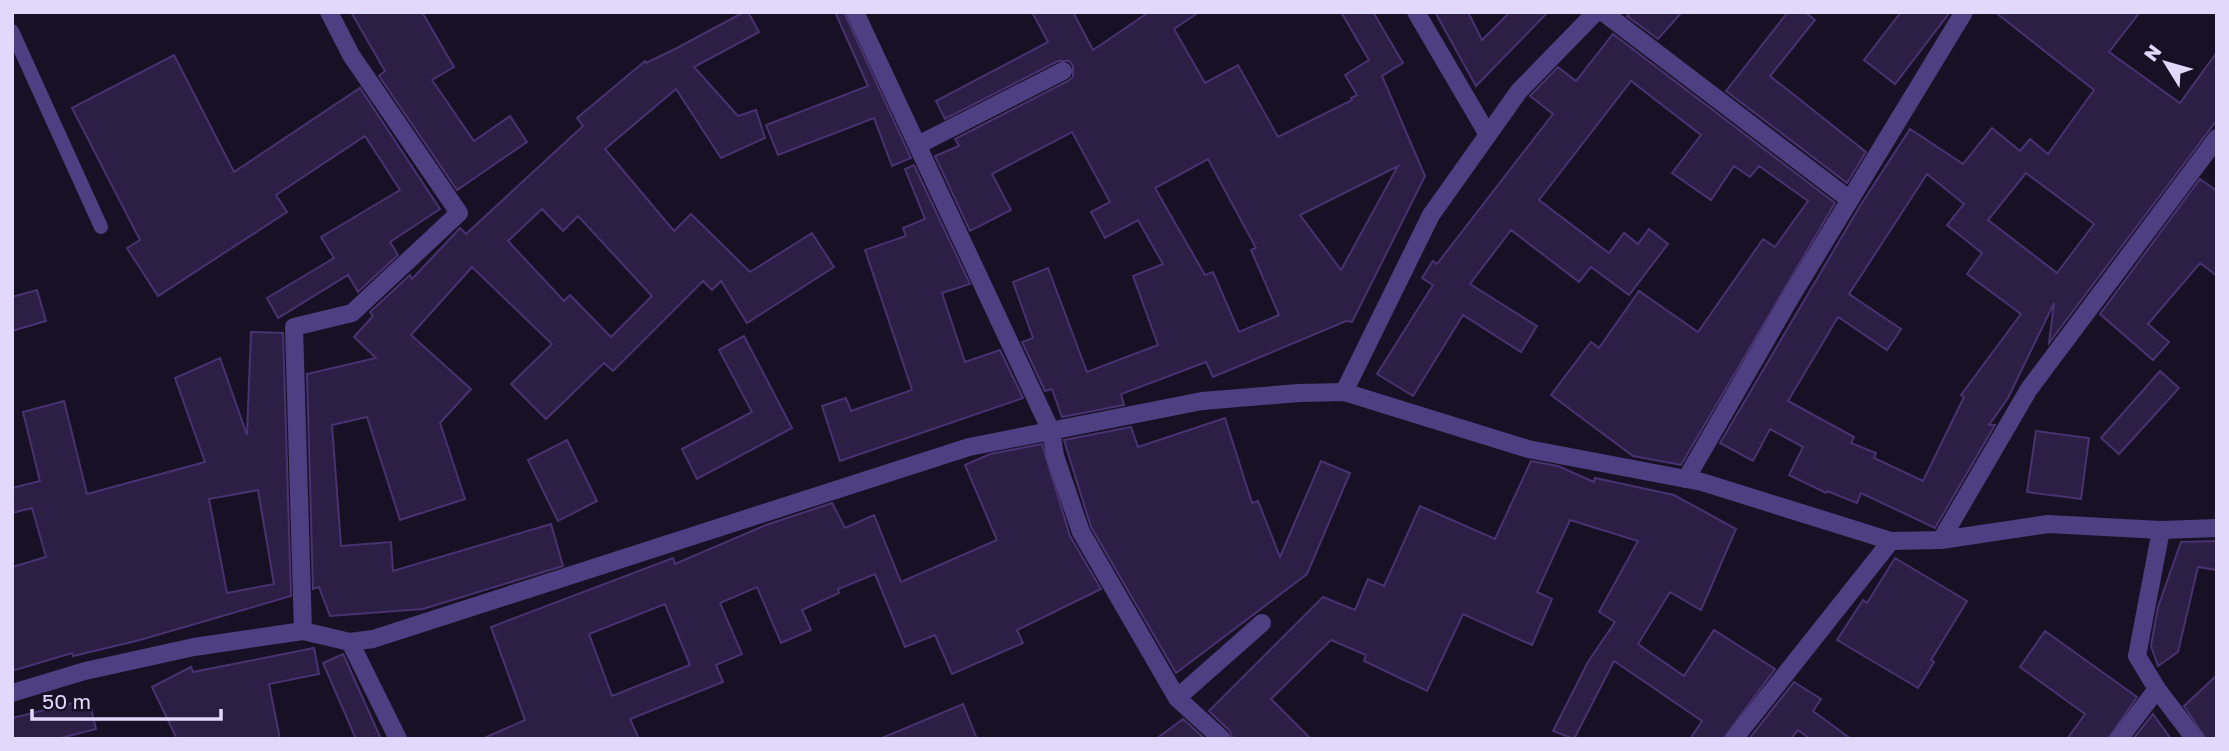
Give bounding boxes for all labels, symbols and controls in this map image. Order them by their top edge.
north arrow [2131,28,2201,98]
text: N [2138,40,2166,65]
scale bar [32,678,220,722]
text: 50 m [42,688,91,714]

